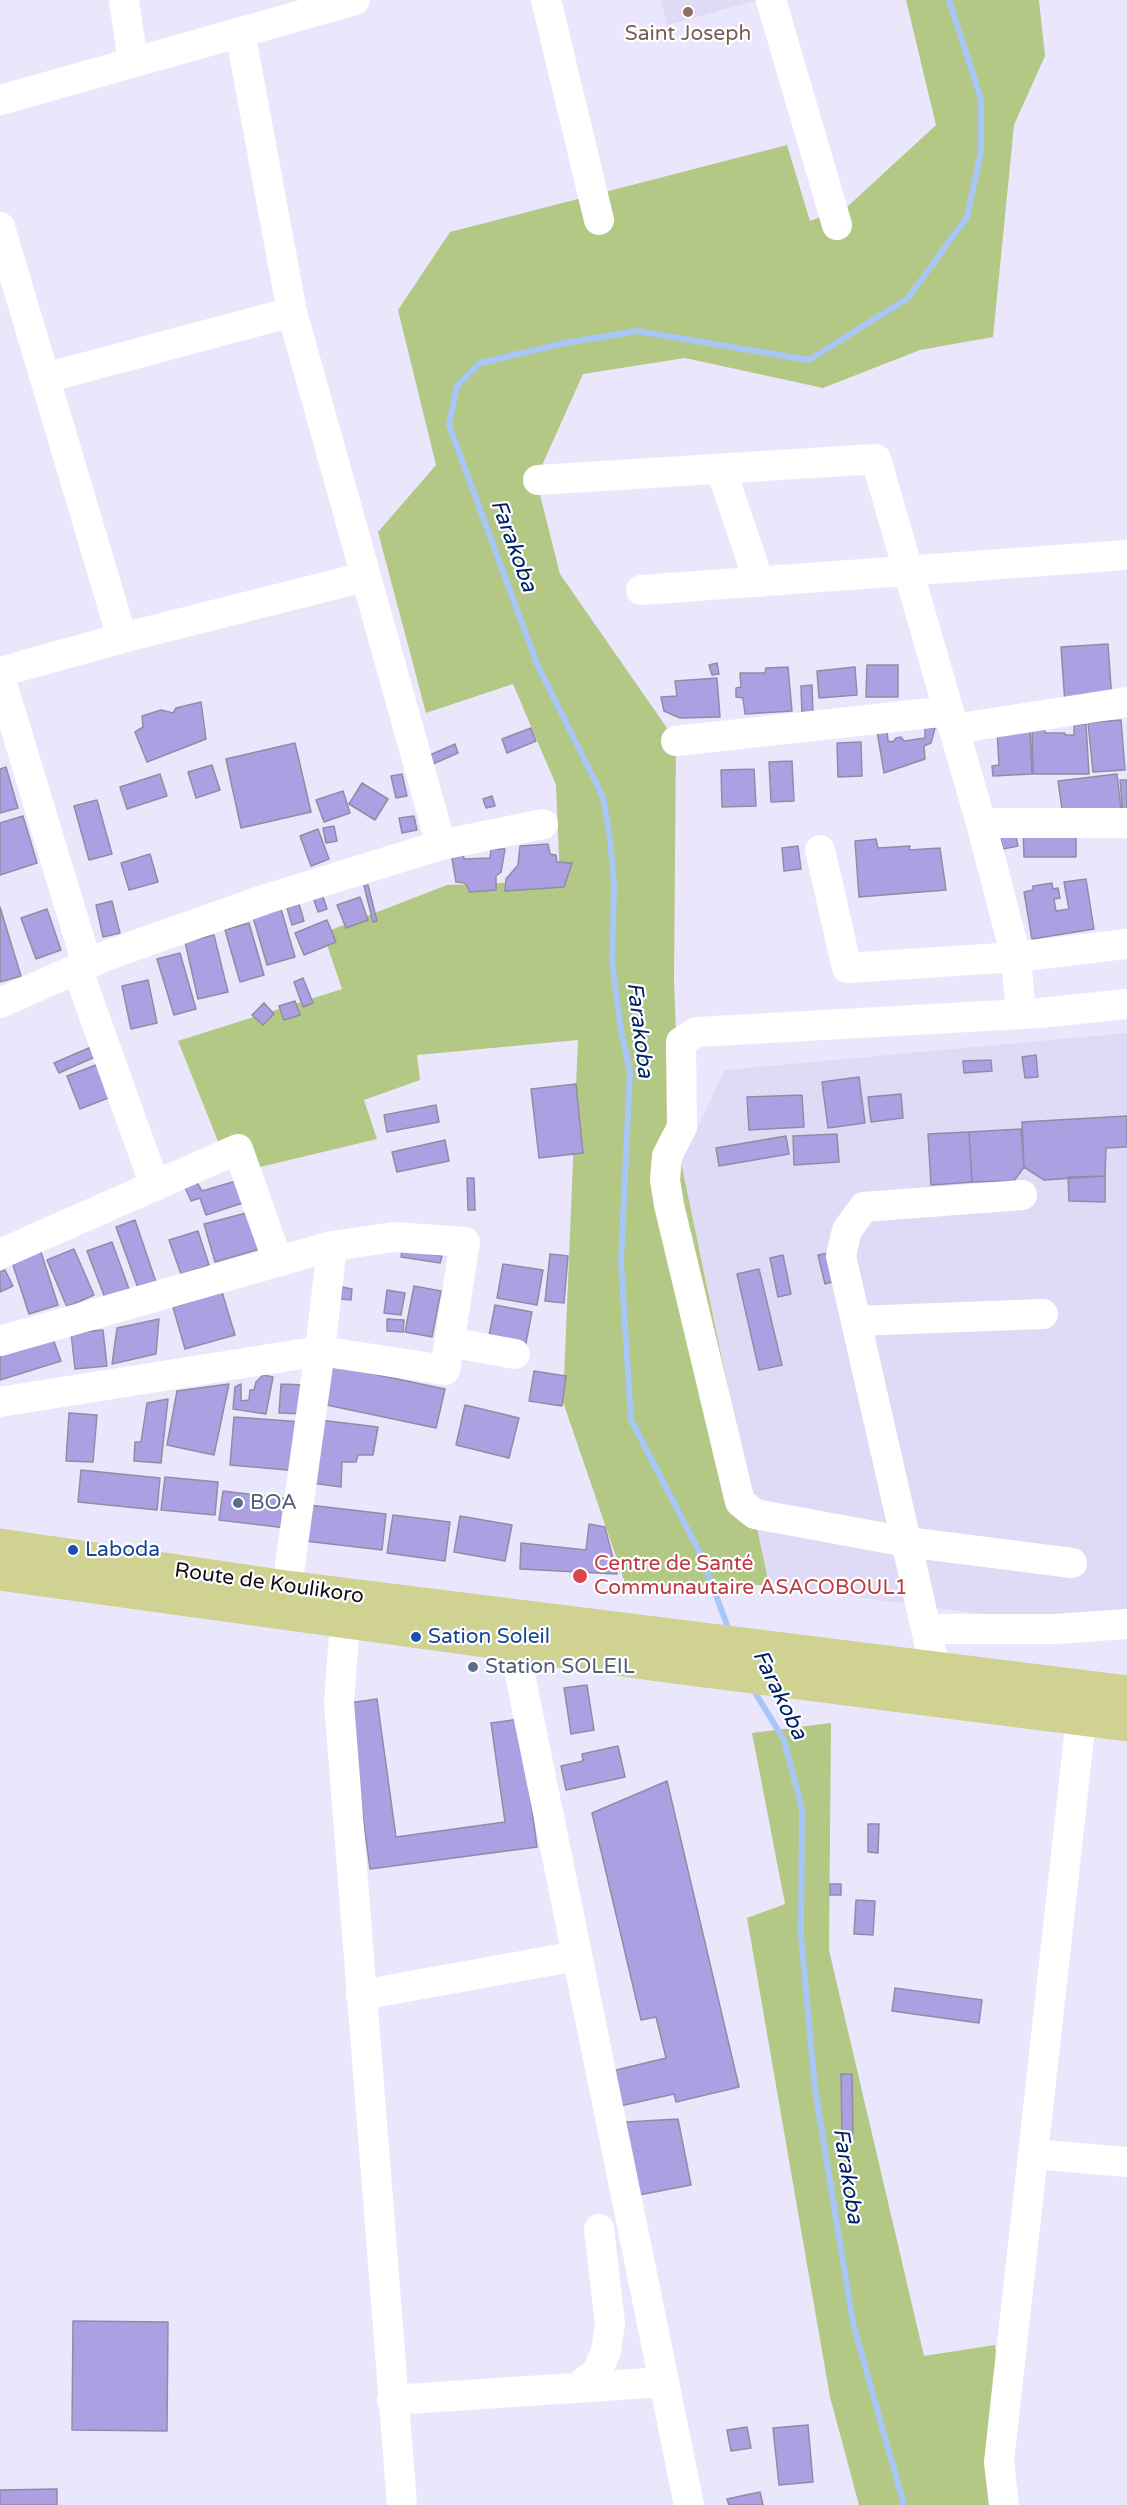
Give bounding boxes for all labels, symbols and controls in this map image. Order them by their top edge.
marker: Saint Joseph [681,5,695,19]
place label: Saint Joseph [625,21,751,47]
water label: Farakoba [484,496,542,596]
water label: Farakoba [620,981,658,1079]
place label: BOA [250,1490,297,1516]
marker: BOA [231,1496,245,1510]
place label: Laboda [85,1537,160,1563]
marker: Laboda [66,1543,80,1557]
place label: Centre de Santé Communautaire ASACOBOUL1 [594,1551,908,1601]
street label: Route de Koulikoro [173,1558,365,1610]
marker: Centre de Santé Communautaire ASACOBOUL1 [571,1567,589,1585]
place label: Sation Soleil [428,1624,550,1650]
marker: Sation Soleil [409,1630,423,1644]
water label: Farakoba [746,1646,812,1744]
place label: Station SOLEIL [485,1654,635,1680]
marker: Station SOLEIL [466,1660,480,1674]
water label: Farakoba [826,2126,868,2226]

